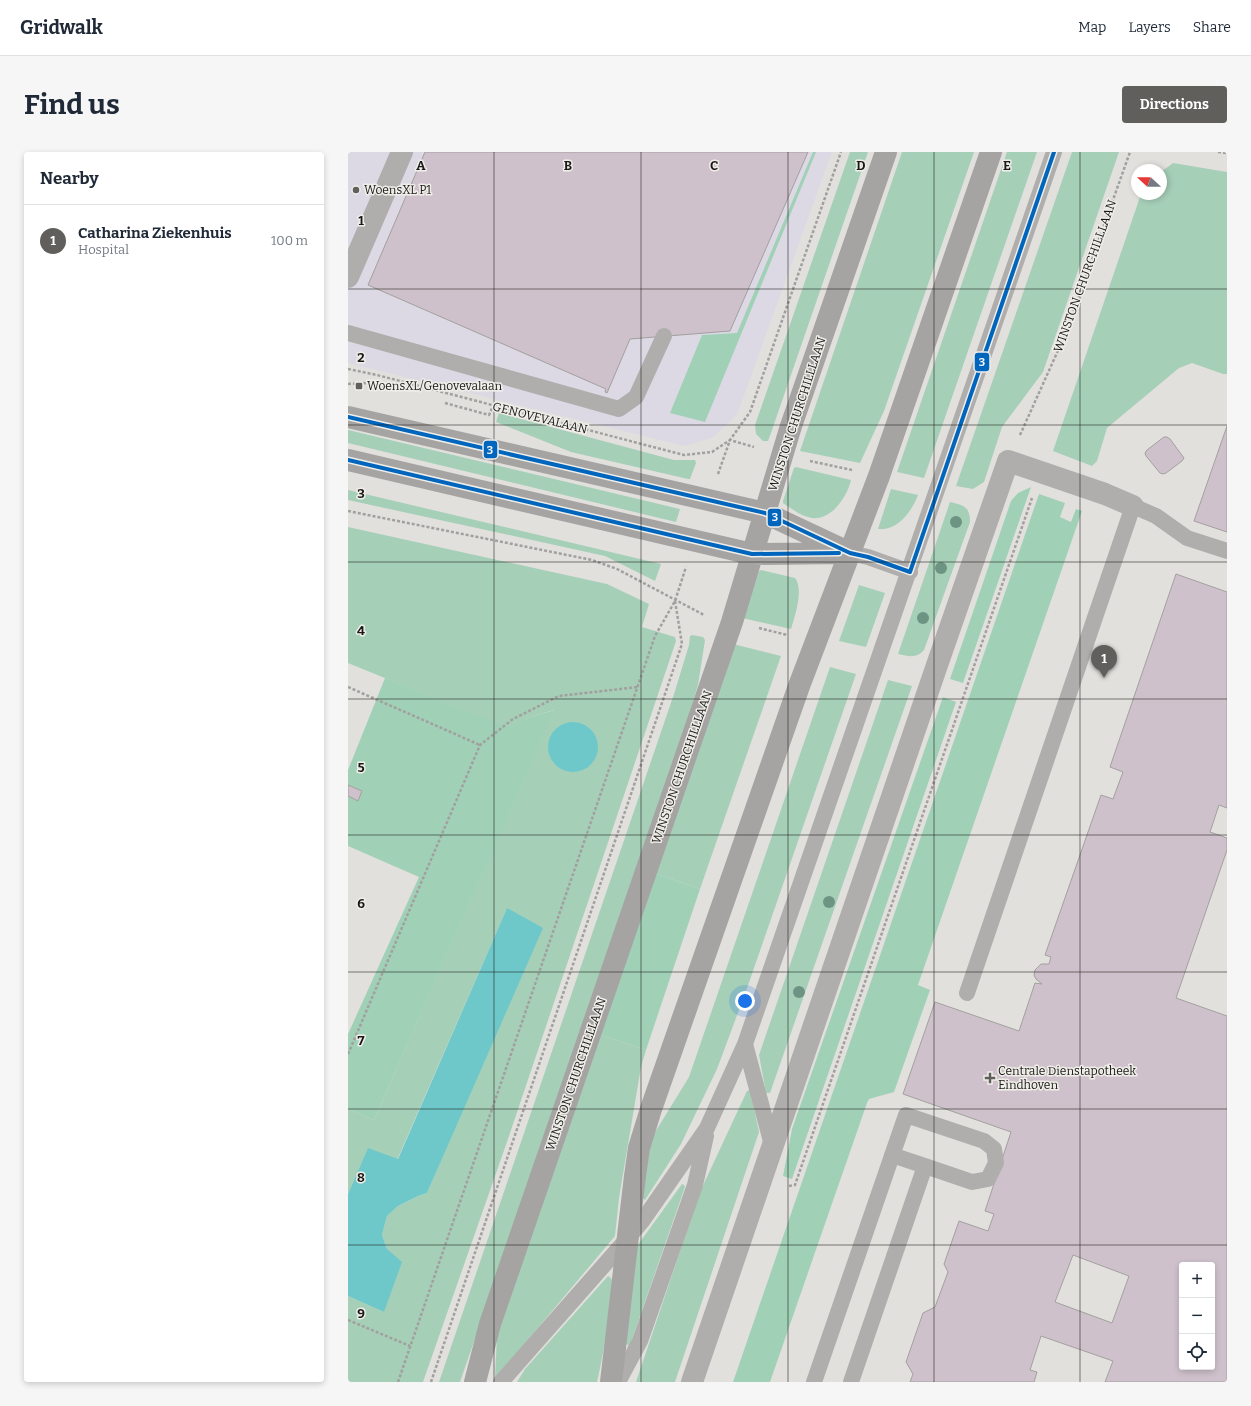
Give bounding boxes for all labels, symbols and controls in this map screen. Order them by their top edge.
text: Gridwalk [20,16,103,39]
text: Map [1078,19,1106,36]
text: Layers [1128,19,1171,36]
text: Share [1193,19,1231,36]
button: Directions [1122,86,1227,123]
text: Find us [24,88,120,121]
text: A [416,158,426,173]
text: B [564,158,572,173]
text: C [710,158,718,173]
text: D [856,158,866,173]
text: E [1003,158,1011,173]
north arrow [1131,164,1167,200]
text: Nearby [40,168,99,189]
place label: WoensXL P1 [364,183,431,197]
marker: WoensXL P1 [351,185,361,195]
street label: WINSTON CHURCHILLLAAN [1051,197,1119,354]
text: 1 [358,213,364,228]
text: Catharina Ziekenhuis [78,224,232,242]
text: 1 [50,233,56,248]
text: 100 m [271,233,308,248]
text: Hospital [78,242,129,257]
street label: WINSTON CHURCHILLLAAN [765,335,829,493]
text: 2 [357,350,365,365]
line badge: 3 [974,352,990,372]
text: 3 [979,356,985,369]
place label: WoensXL/Genovevalaan [367,379,503,393]
marker: WoensXL/Genovevalaan [354,381,364,391]
street label: GENOVEVALAAN [491,399,589,437]
line badge: 3 [483,440,498,459]
text: 3 [487,444,493,457]
text: 3 [357,486,365,501]
line badge: 3 [767,508,782,527]
text: 3 [772,511,778,524]
text: 4 [357,623,365,638]
pin: 1 [1091,645,1117,678]
street label: WINSTON CHURCHILLLAAN [649,688,715,845]
text: 5 [357,760,365,775]
text: 6 [357,896,365,911]
your location [735,991,755,1011]
street label: WINSTON CHURCHILLLAAN [543,995,609,1152]
text: 7 [358,1033,365,1048]
place label: Centrale Dienstapotheek Eindhoven [998,1064,1136,1092]
marker: Centrale Dienstapotheek Eindhoven [985,1073,995,1083]
text: 8 [357,1170,365,1185]
map controls [1179,1262,1215,1370]
button: + [1179,1262,1215,1298]
button: − [1179,1298,1215,1334]
text: 9 [357,1306,365,1321]
button: locate [1179,1334,1215,1370]

